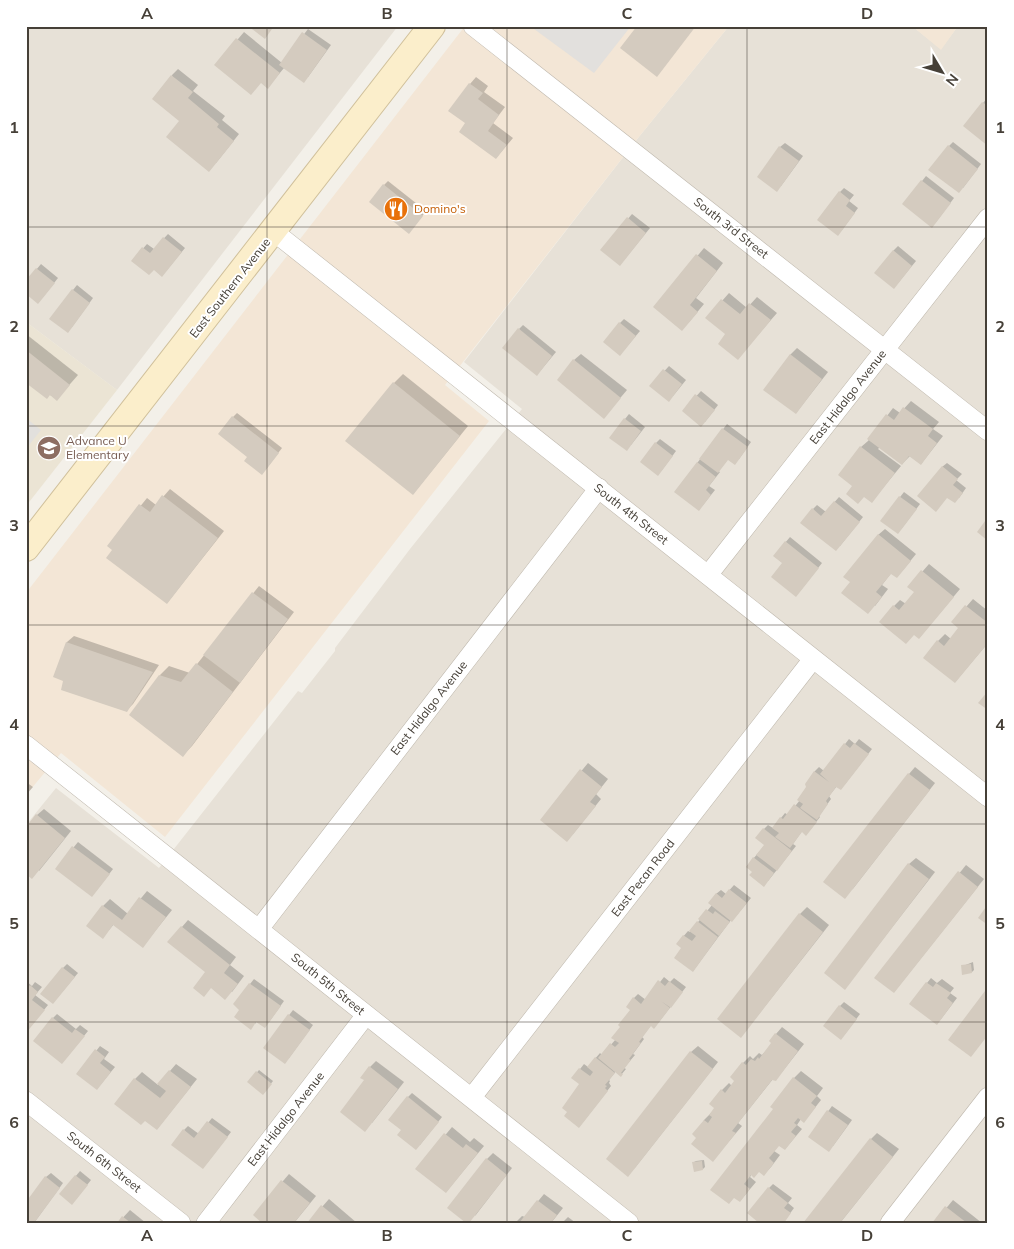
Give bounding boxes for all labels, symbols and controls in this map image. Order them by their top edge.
text: A [141,3,153,23]
text: B [381,3,393,23]
text: C [622,3,633,23]
text: D [861,3,873,23]
north arrow [916,48,966,98]
text: N [942,70,963,90]
text: 1 [9,117,19,137]
text: 1 [995,117,1005,137]
street label: South 3rd Street [691,194,772,261]
restaurant icon: Domino's [383,196,409,222]
place label: Domino's [414,201,466,216]
street label: East Southern Avenue [186,235,273,341]
text: 2 [9,316,19,336]
text: 2 [995,316,1005,336]
street label: East Hidalgo Avenue [806,346,889,447]
place label: Advance U Elementary [66,433,130,462]
school or university icon: Advance U Elementary [36,435,62,461]
street label: South 4th Street [591,480,672,547]
text: 3 [9,515,19,535]
text: 3 [995,515,1005,535]
street label: East Hidalgo Avenue [387,657,470,758]
text: 4 [9,714,19,734]
text: 4 [995,714,1005,734]
street label: East Pecan Road [608,836,677,919]
text: 5 [9,913,19,933]
text: 5 [995,913,1005,933]
street label: South 5th Street [288,949,368,1018]
street label: East Hidalgo Avenue [244,1068,327,1169]
text: 6 [9,1112,19,1132]
text: 6 [995,1112,1005,1132]
street label: South 6th Street [64,1128,145,1195]
text: A [141,1225,153,1245]
text: B [381,1225,393,1245]
text: C [622,1225,633,1245]
text: D [861,1225,873,1245]

